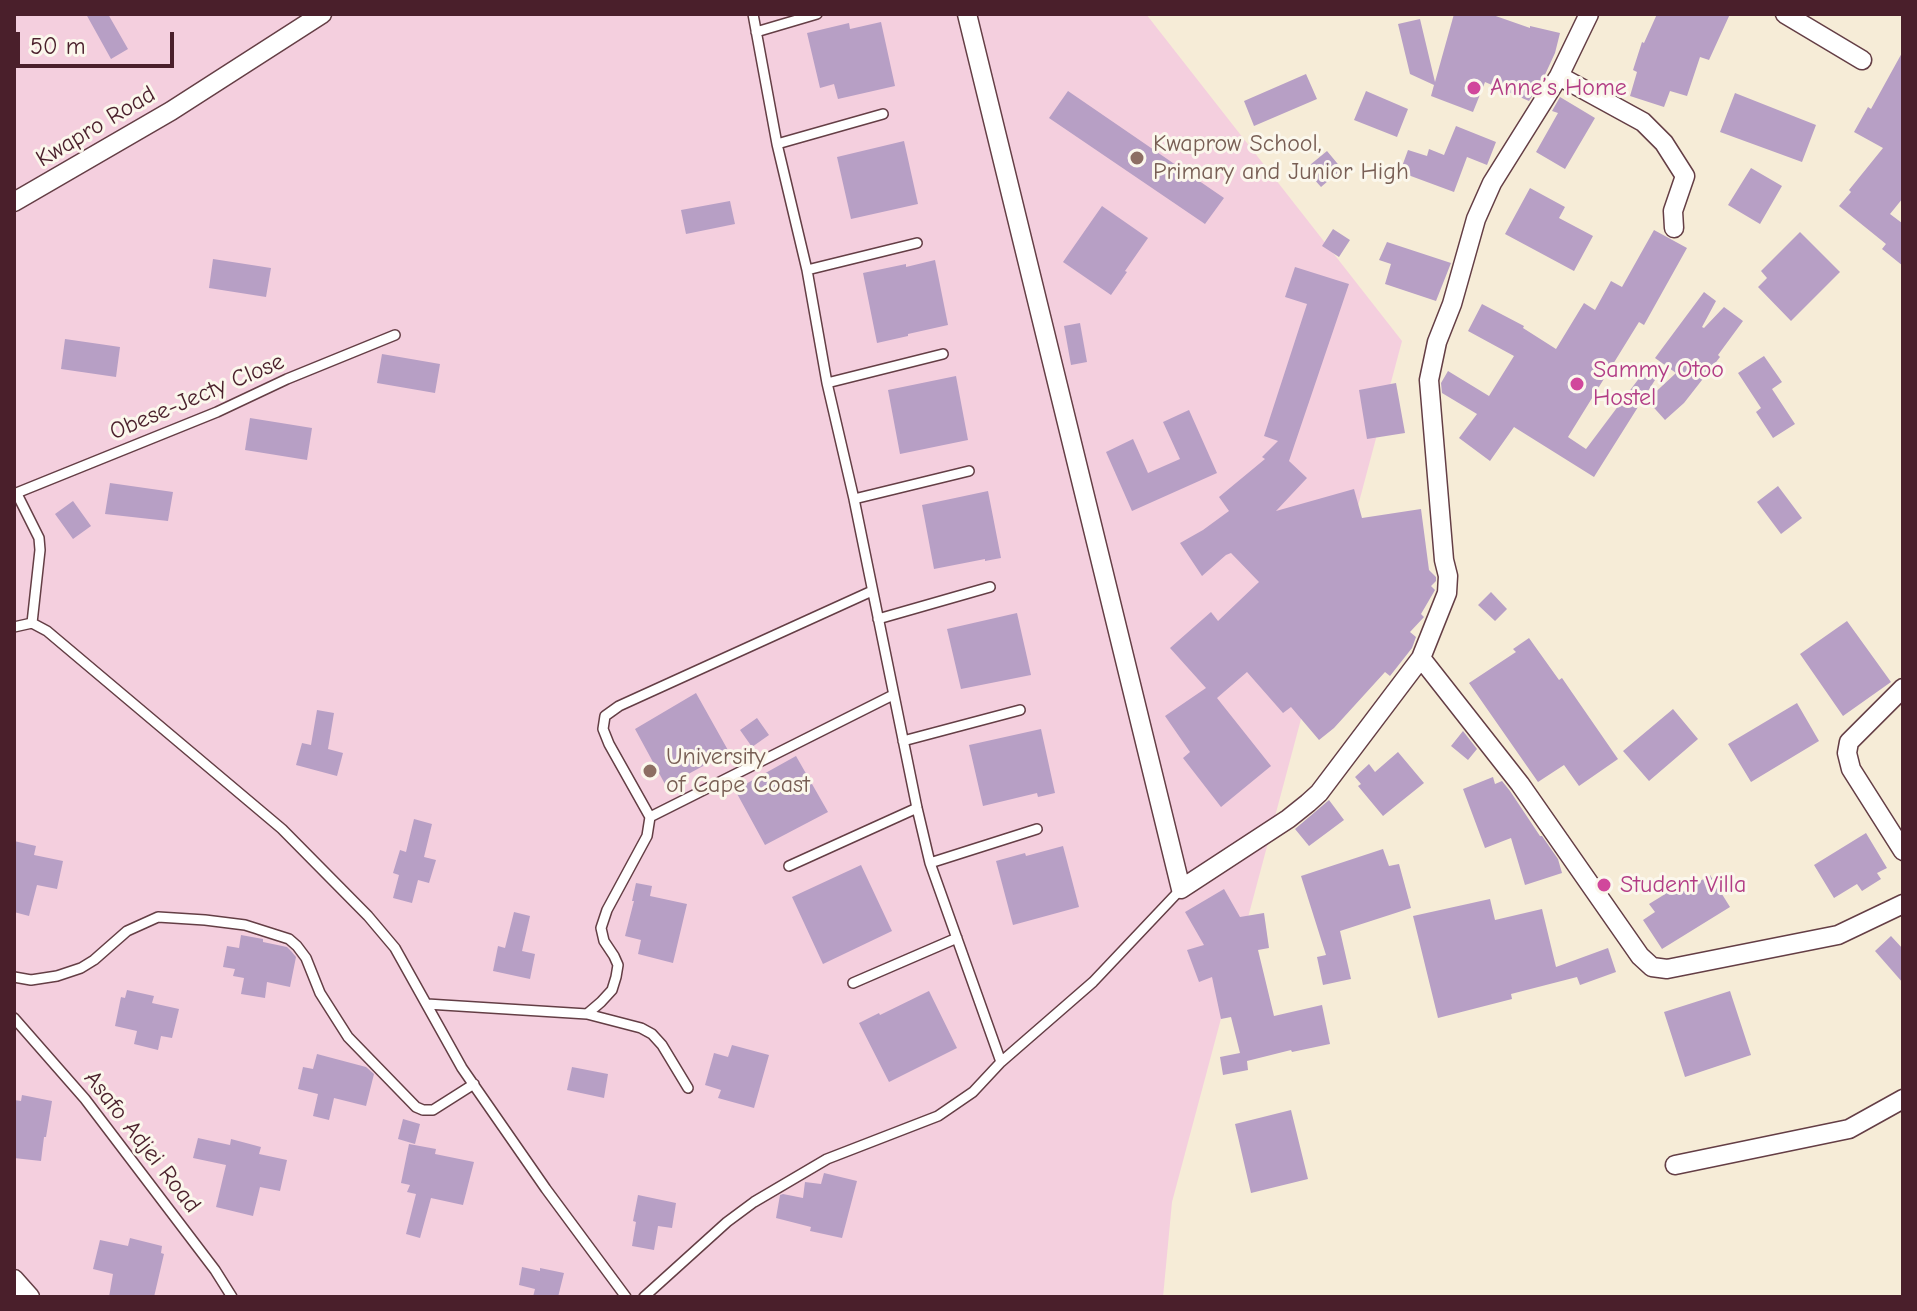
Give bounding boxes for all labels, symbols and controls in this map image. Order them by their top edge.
scale bar [20,16,178,66]
text: 50 m [30,32,86,60]
place label: Anne’s Home [1490,74,1627,102]
marker: Anne’s Home [1465,79,1483,97]
street label: Kwapro Road [31,80,161,174]
place label: Kwaprow School, Primary and Junior High [1153,130,1409,186]
marker: Kwaprow School, Primary and Junior High [1128,149,1146,167]
street label: Obese-Jecty Close [106,347,288,447]
place label: Sammy Otoo Hostel [1593,356,1724,412]
marker: Sammy Otoo Hostel [1568,375,1586,393]
place label: University of Cape Coast [666,743,810,799]
marker: University of Cape Coast [641,762,659,780]
place label: Student Villa [1620,871,1746,899]
marker: Student Villa [1595,876,1613,894]
street label: Asafo Adjei Road [77,1065,207,1219]

